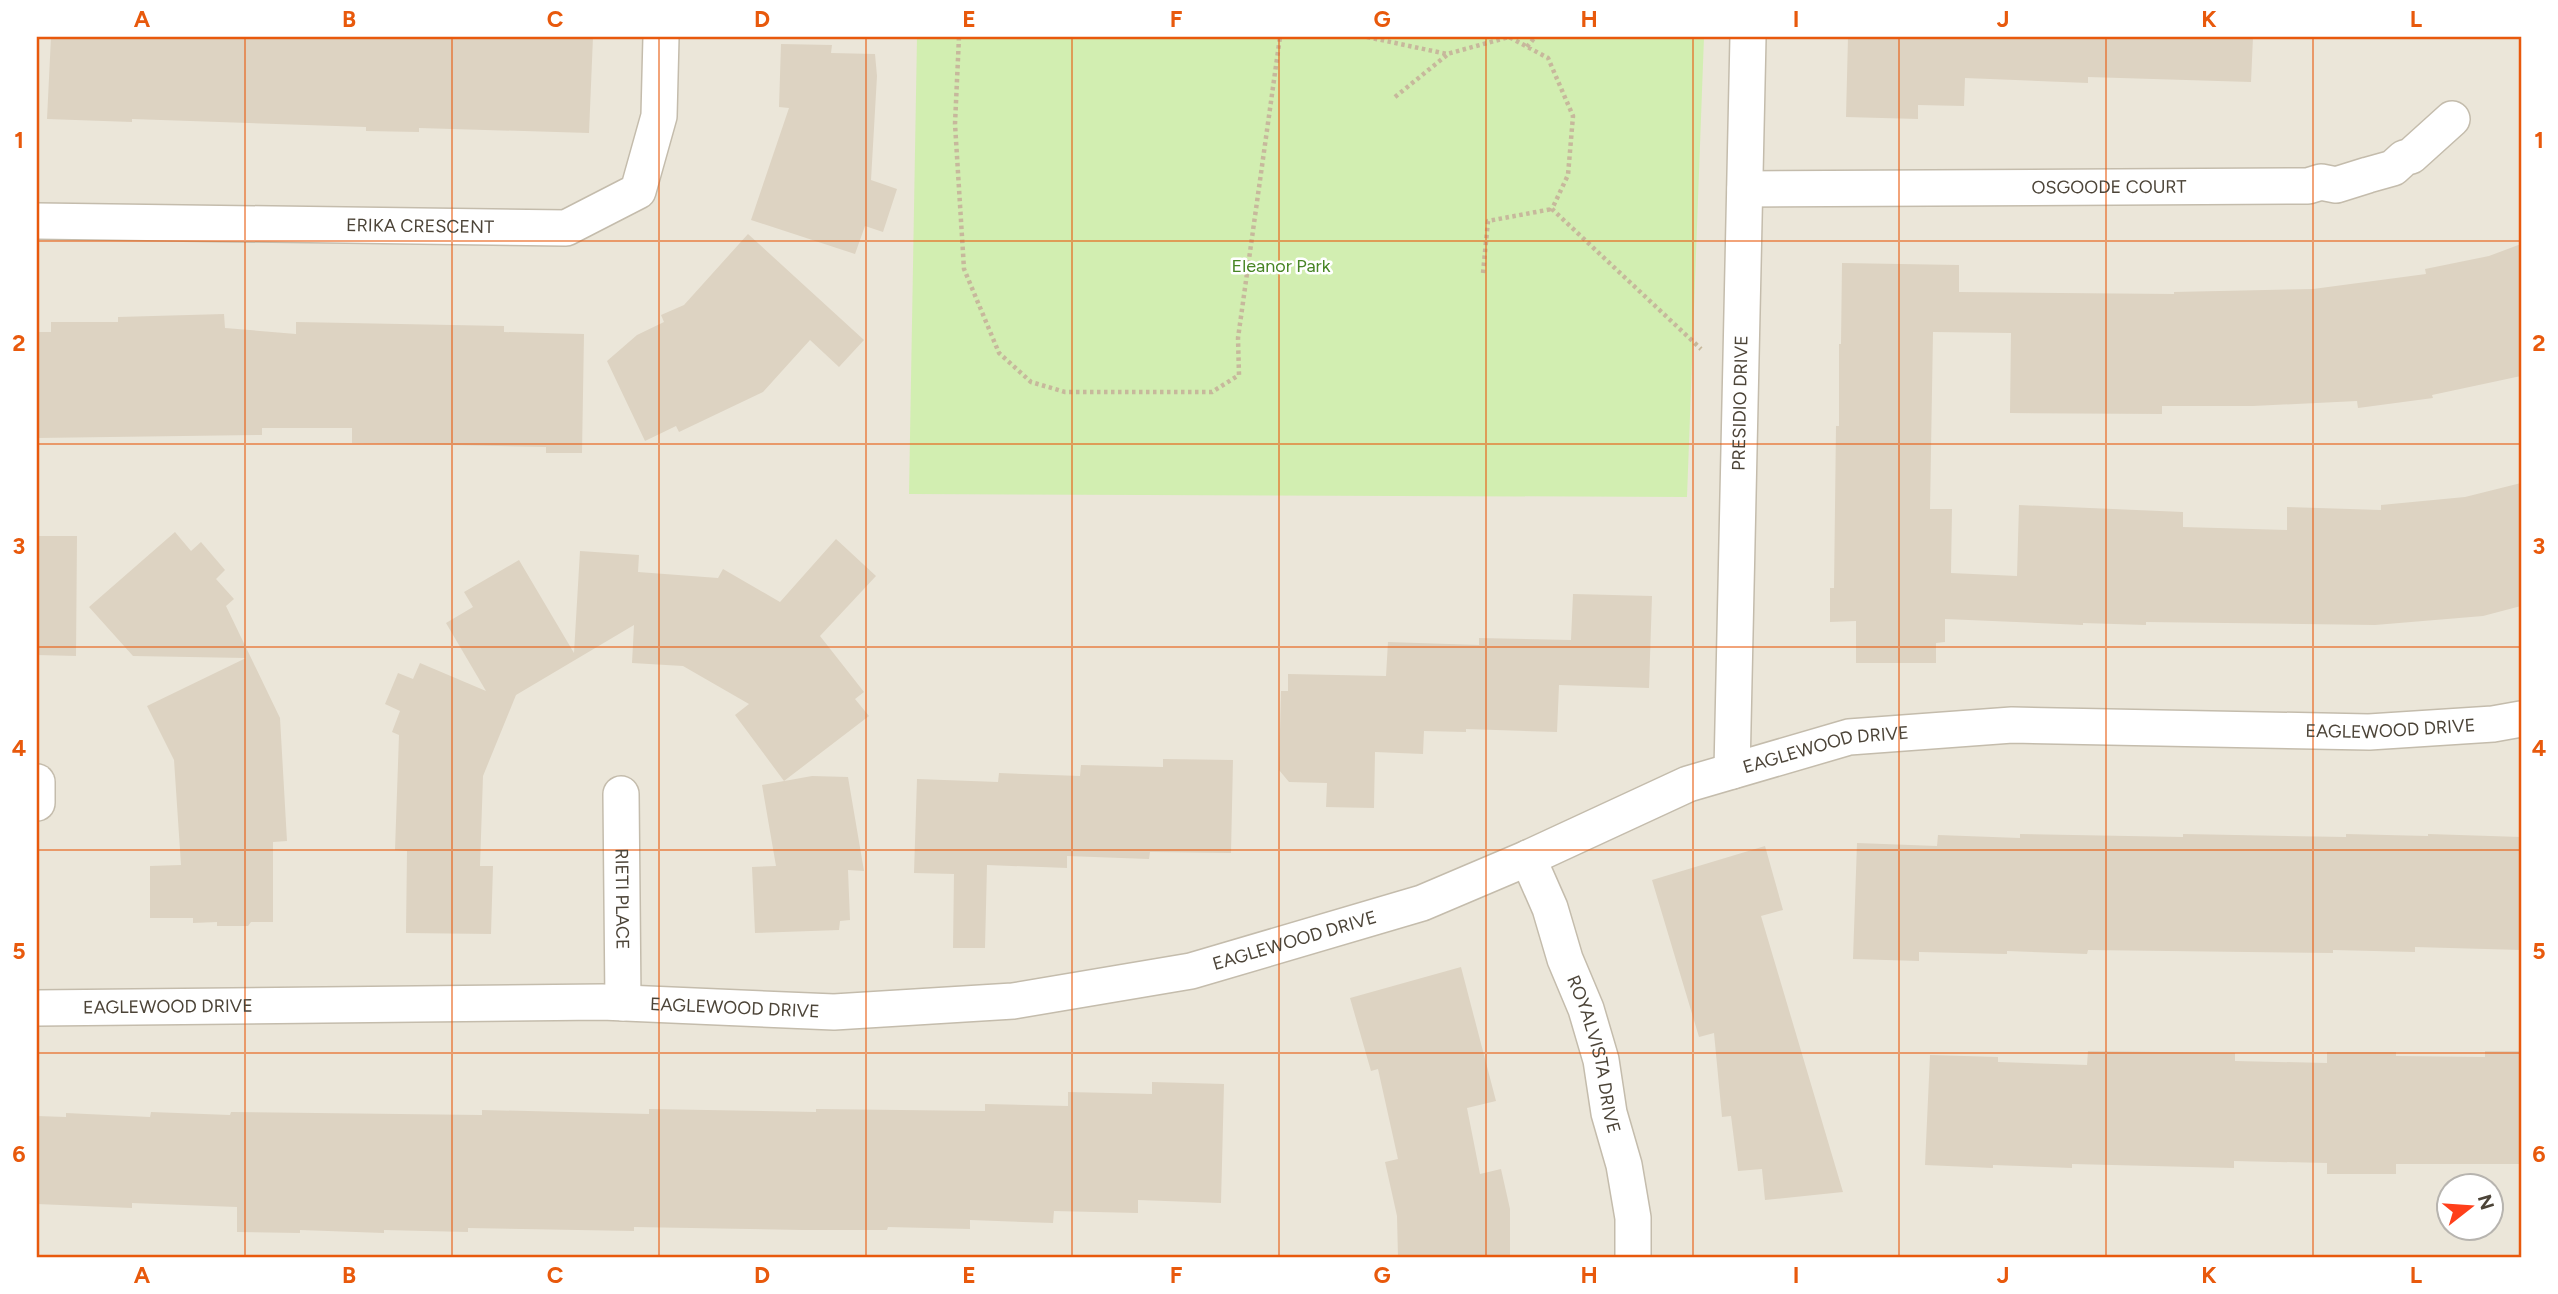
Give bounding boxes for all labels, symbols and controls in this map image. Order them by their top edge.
text: A [134,5,151,33]
text: B [342,5,356,33]
text: C [547,5,564,33]
text: D [754,5,770,33]
text: E [962,5,976,33]
text: F [1170,5,1183,33]
text: G [1373,5,1391,33]
text: H [1580,5,1598,33]
text: I [1793,5,1799,33]
text: J [1997,5,2009,33]
text: K [2201,5,2217,33]
text: L [2410,5,2422,33]
text: 1 [14,126,24,154]
text: 1 [2534,126,2544,154]
street label: OSGOODE COURT [2031,176,2187,198]
street label: ERIKA CRESCENT [346,214,494,238]
park label: Eleanor Park [1232,255,1331,277]
text: 2 [12,329,26,357]
text: 2 [2532,329,2546,357]
street label: PRESIDIO DRIVE [1728,335,1752,471]
text: 3 [13,532,25,560]
text: 3 [2533,532,2545,560]
street label: EAGLEWOOD DRIVE [2305,714,2476,743]
street label: EAGLEWOOD DRIVE [1740,722,1910,778]
text: 4 [12,734,26,762]
text: 4 [2532,734,2546,762]
street label: RIETI PLACE [611,848,633,950]
street label: EAGLEWOOD DRIVE [1210,906,1379,975]
text: 5 [12,937,26,965]
text: 5 [2532,937,2546,965]
street label: ROYALVISTA DRIVE [1562,972,1625,1136]
street label: EAGLEWOOD DRIVE [650,993,820,1022]
street label: EAGLEWOOD DRIVE [83,995,253,1019]
text: 6 [12,1140,26,1168]
text: 6 [2532,1140,2546,1168]
north arrow [2436,1172,2506,1242]
text: N [2473,1192,2499,1213]
text: A [134,1261,151,1289]
text: B [342,1261,356,1289]
text: C [547,1261,564,1289]
text: D [754,1261,770,1289]
text: E [962,1261,976,1289]
text: F [1170,1261,1183,1289]
text: G [1373,1261,1391,1289]
text: H [1580,1261,1598,1289]
text: I [1793,1261,1799,1289]
text: J [1997,1261,2009,1289]
text: K [2201,1261,2217,1289]
text: L [2410,1261,2422,1289]

